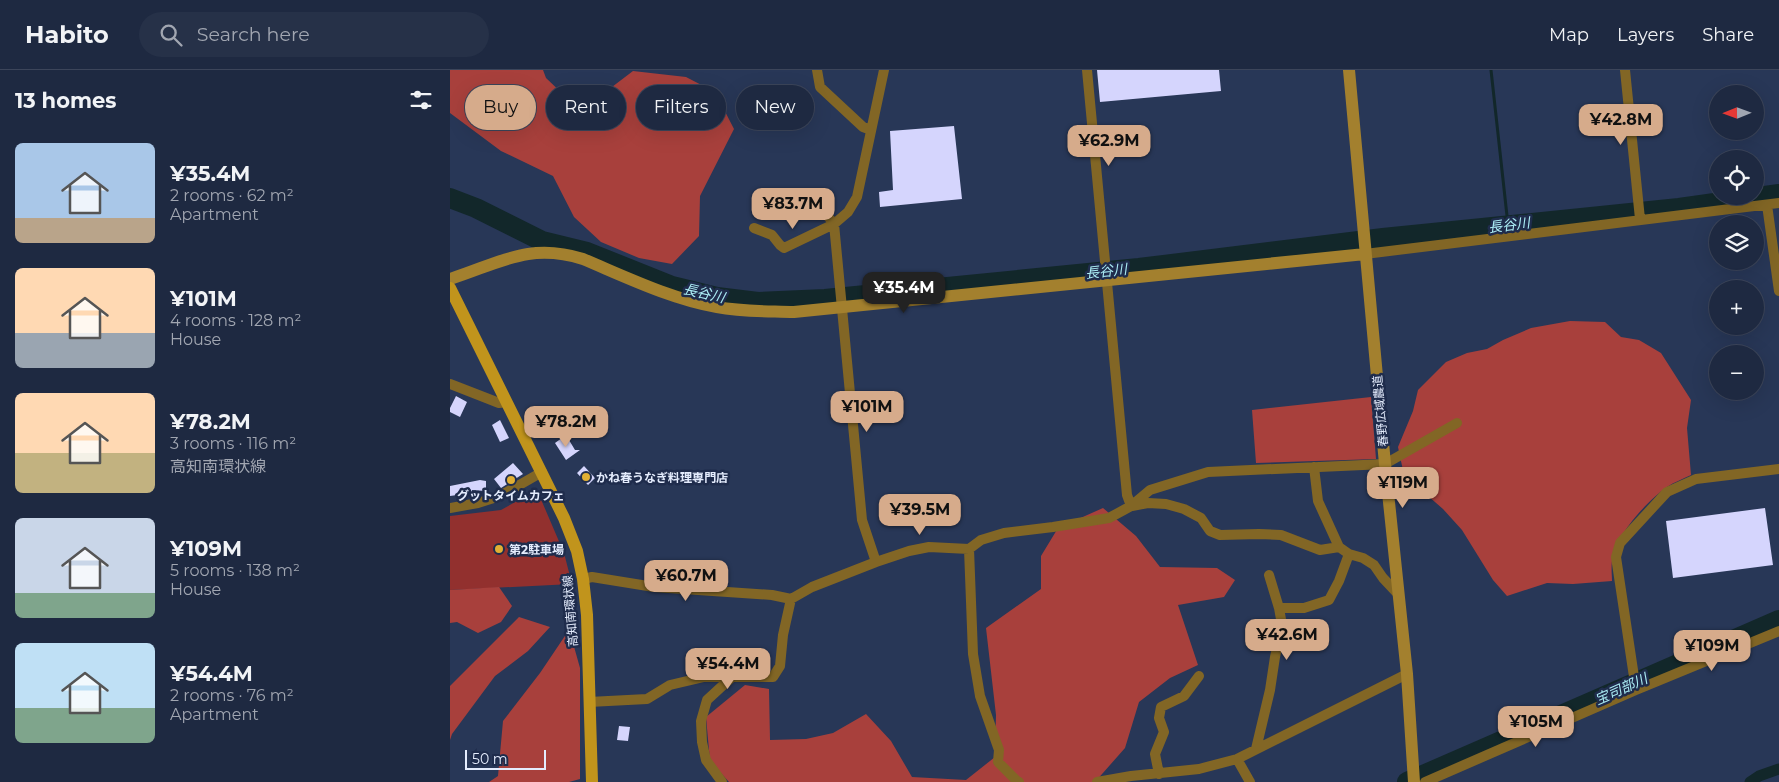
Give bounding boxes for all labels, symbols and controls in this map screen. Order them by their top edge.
search box [139,12,489,57]
text: Habito [25,20,109,49]
icon: search [157,21,185,49]
text: Search here [197,23,310,46]
text: Map [1549,24,1589,46]
text: Layers [1617,24,1674,46]
text: Share [1702,24,1754,46]
chip: Buy [465,85,536,130]
chip: Rent [546,85,626,130]
chip: Filters [636,85,726,130]
chip: New [736,85,814,130]
north arrow [1709,85,1764,140]
map controls [1709,85,1764,400]
icon: filters [407,86,435,114]
text: 13 homes [15,88,116,113]
pin: ¥42.8M [1580,104,1662,146]
text: ¥42.8M [1590,110,1652,129]
pin: ¥62.9M [1068,124,1150,167]
text: ¥62.9M [1078,131,1140,150]
button: locate [1709,150,1764,205]
text: ¥35.4M [170,161,250,186]
icon: home [55,163,115,223]
text: 2 rooms · 62 m² [170,186,294,205]
pin: ¥83.7M [752,188,834,230]
text: ¥83.7M [763,194,823,213]
text: Apartment [170,205,259,224]
water label: 長谷川 [1487,213,1533,236]
button: layers [1709,215,1764,270]
water label: 長谷川 [1084,260,1130,282]
pin: ¥35.4M [863,272,945,314]
text: ¥35.4M [873,278,935,297]
water label: 長谷川 [682,280,728,307]
button: + [1709,280,1764,335]
text: ¥101M [170,286,237,311]
icon: home [55,288,115,348]
text: 4 rooms · 128 m² [170,311,301,330]
text: House [170,330,221,349]
button: − [1709,345,1764,400]
street label: 春野広域農道 [1369,374,1391,448]
pin: ¥101M [832,390,902,433]
text: ¥101M [842,397,892,416]
pin: ¥78.2M [525,406,607,448]
text: ¥78.2M [170,409,251,434]
text: ¥78.2M [535,412,597,431]
icon: home [55,413,115,473]
text: 3 rooms · 116 m² [170,434,296,453]
text: 高知南環状線 [170,457,266,476]
pin: ¥119M [1368,466,1438,509]
place label: かね春うなぎ料理専門店 [596,470,728,485]
marker: かね春うなぎ料理専門店 [580,471,592,483]
text: ¥119M [1378,473,1428,492]
marker: グットタイムカフェ [505,474,517,486]
place label: グットタイムカフェ [457,488,565,503]
pin: ¥39.5M [879,494,961,536]
text: ¥39.5M [890,500,950,519]
text: ¥109M [170,536,242,561]
icon: home [55,538,115,598]
place label: 第2駐車場 [509,542,564,557]
marker: 第2駐車場 [493,543,505,555]
pin: ¥60.7M [645,560,727,602]
text: 5 rooms · 138 m² [170,561,300,580]
text: ¥60.7M [655,566,717,585]
street label: 高知南環状線 [559,574,581,648]
text: House [170,580,221,599]
pin: ¥42.6M [1246,618,1328,661]
text: ¥42.6M [1256,625,1318,644]
pin: ¥109M [1677,630,1747,672]
text: ¥109M [1685,636,1739,655]
pin: ¥54.4M [687,648,769,690]
text: ¥54.4M [696,654,760,673]
text: ¥54.4M [170,661,253,686]
icon: home [55,663,115,723]
water label: 宝司部川 [1592,669,1652,709]
text: 2 rooms · 76 m² [170,686,294,705]
text: Apartment [170,705,259,724]
pin: ¥105M [1501,706,1571,748]
text: ¥105M [1509,712,1563,731]
scale bar [465,747,546,770]
text: 50 m [472,750,508,768]

